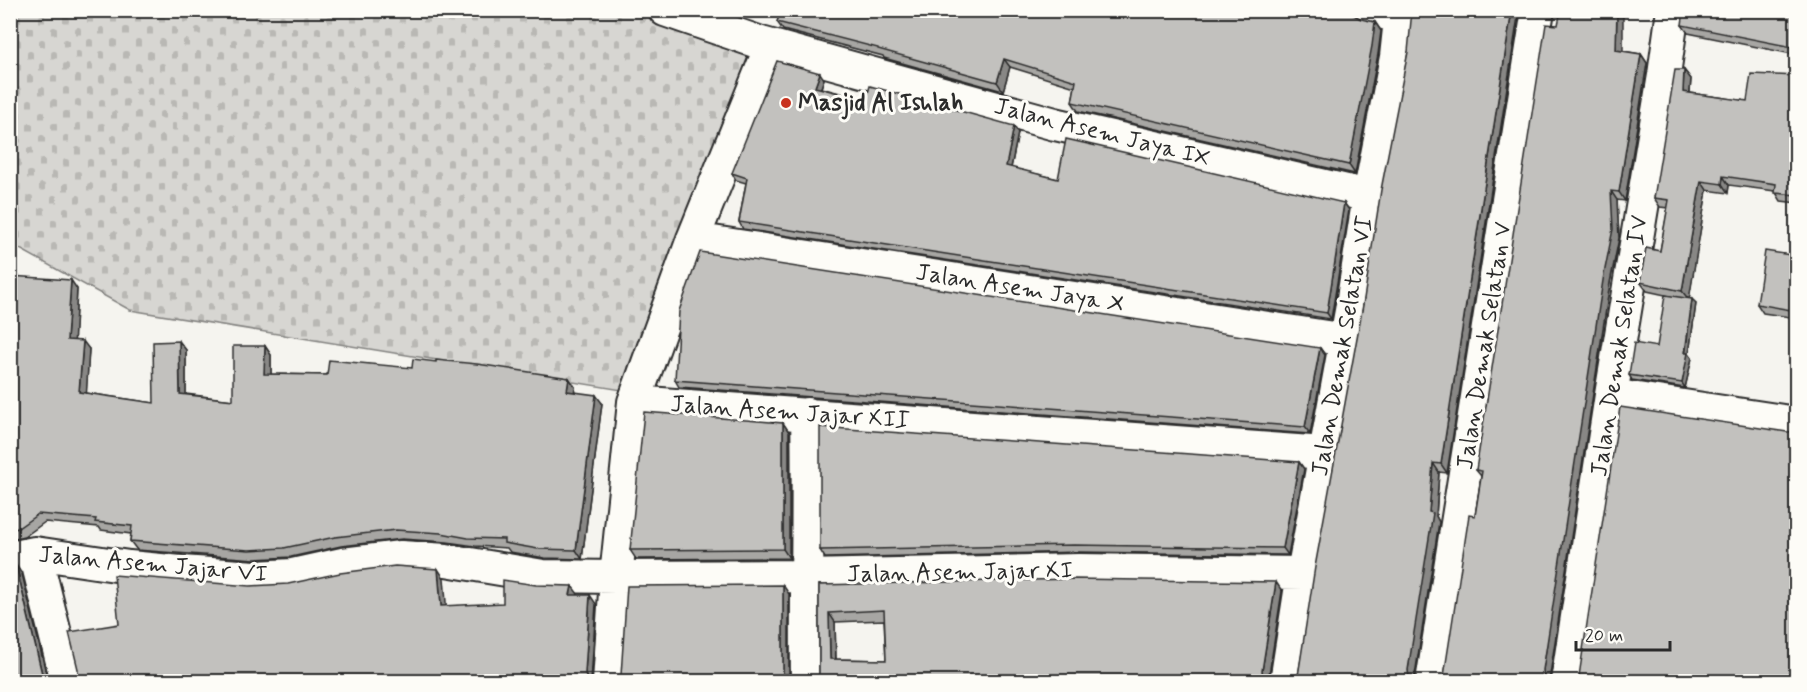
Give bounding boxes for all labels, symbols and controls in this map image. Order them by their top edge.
place label: Masjid Al Ishlah [798,88,963,120]
street label: Jalan Asem Jaya IX [991,91,1213,175]
marker: Masjid Al Ishlah [779,96,793,110]
street label: Jalan Demak Selatan VI [1305,213,1381,479]
street label: Jalan Demak Selatan IV [1584,213,1656,479]
street label: Jalan Demak Selatan V [1450,220,1520,472]
street label: Jalan Asem Jaya X [913,257,1127,321]
street label: Jalan Asem Jajar XII [669,389,911,437]
street label: Jalan Asem Jajar VI [37,540,269,590]
street label: Jalan Asem Jajar XI [847,556,1073,590]
scale bar [1576,614,1670,652]
text: 20 m [1585,624,1623,648]

